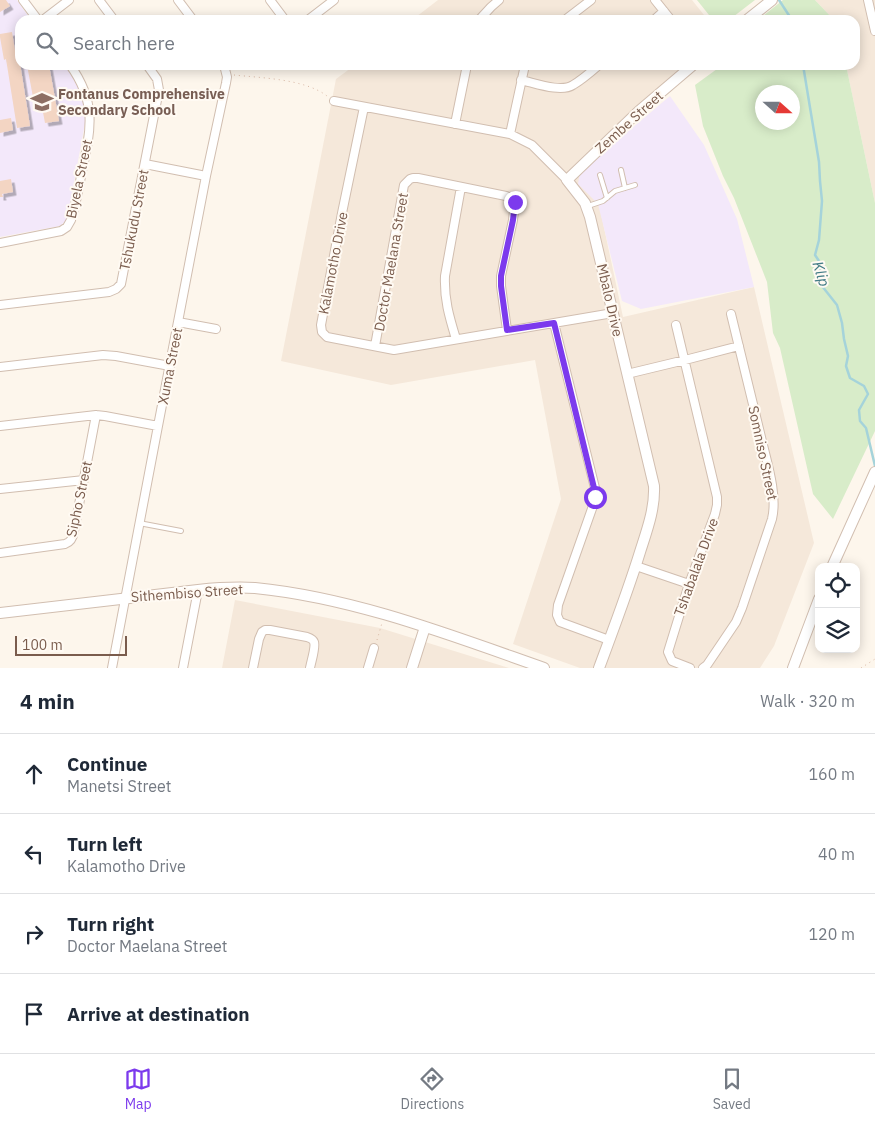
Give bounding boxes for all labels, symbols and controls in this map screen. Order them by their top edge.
search box [15,15,860,70]
icon: search [33,29,61,57]
text: Search here [73,31,175,55]
place label: Fontanus Comprehensive Secondary School [58,85,225,119]
north arrow [755,85,800,130]
street label: Zembe Street [591,87,667,157]
school or university icon: Fontanus Comprehensive Secondary School [29,89,55,115]
street label: Biyela Street [62,138,96,220]
street label: Tshukudu Street [115,168,153,272]
street label: Doctor Maelana Street [370,191,412,333]
route end [504,191,527,214]
street label: Kalamotho Drive [314,210,352,316]
water label: Klip [808,259,834,289]
street label: Mbalo Drive [593,262,627,339]
street label: Xuma Street [154,326,186,406]
street label: Somniso Street [744,404,782,502]
street label: Sipho Street [62,459,96,539]
route start [584,486,607,509]
street label: Tshabalala Drive [670,515,722,619]
map controls [815,563,860,653]
button: locate [815,563,860,608]
street label: Sithembiso Street [130,580,244,606]
button: layers [815,608,860,653]
scale bar [15,633,128,656]
text: 100 m [22,636,63,654]
text: 4 min [20,687,75,715]
text: Walk · 320 m [760,691,855,711]
text: Continue [67,752,147,776]
icon: ahead [20,760,48,788]
text: 160 m [808,764,855,784]
text: Manetsi Street [67,776,171,796]
text: Turn left [67,832,143,856]
icon: left [20,840,48,868]
text: 40 m [818,844,855,864]
text: Kalamotho Drive [67,856,186,876]
text: Turn right [67,912,154,936]
icon: right [20,920,48,948]
text: 120 m [808,924,855,944]
text: Doctor Maelana Street [67,936,227,956]
icon: arrive [20,1000,48,1028]
text: Arrive at destination [67,1002,250,1026]
tab: Map [124,1065,152,1113]
tab: Directions [401,1065,464,1113]
tab: Saved [713,1065,751,1113]

